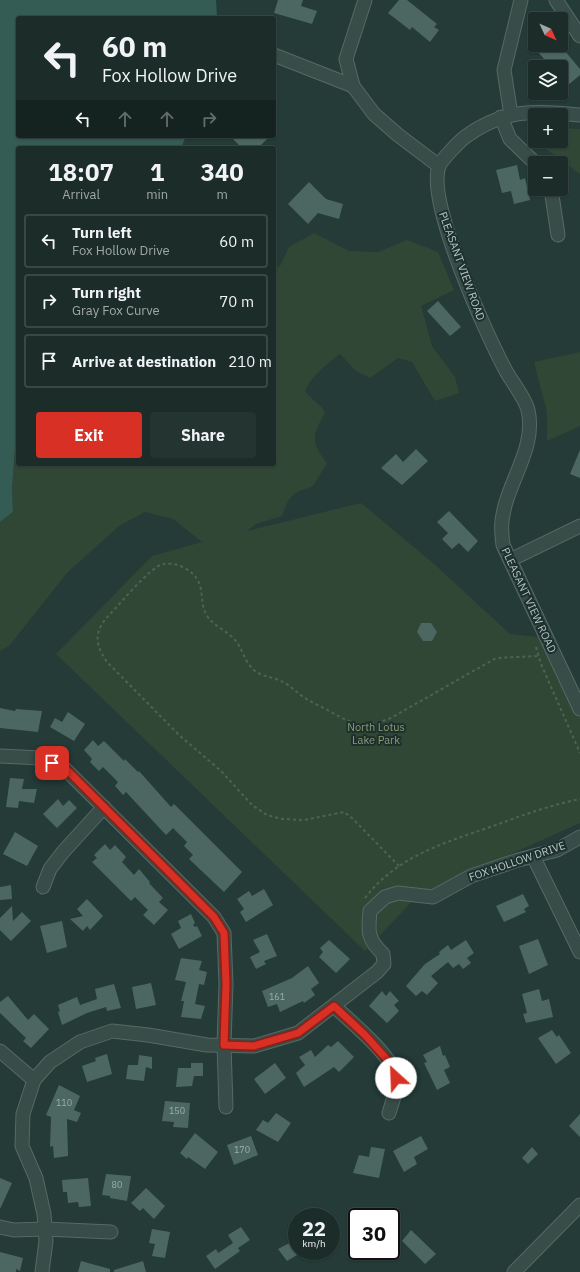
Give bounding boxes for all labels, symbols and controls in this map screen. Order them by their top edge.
north arrow [528,12,568,52]
map controls [528,12,568,196]
text: 60 m [102,28,167,65]
icon: left [36,32,88,84]
button: layers [528,60,568,100]
text: Fox Hollow Drive [102,64,237,87]
icon: left [72,108,94,130]
icon: ahead [114,108,136,130]
icon: ahead [156,108,178,130]
icon: right [198,108,220,130]
button: + [528,108,568,148]
text: 18:07 [48,156,114,188]
text: 1 [150,156,164,188]
text: 340 [200,156,244,188]
button: − [528,156,568,196]
text: Arrival [62,186,100,203]
text: min [146,186,168,203]
text: m [216,186,228,203]
street label: PLEASANT VIEW ROAD [436,210,488,322]
text: Turn left [72,223,132,242]
icon: left [38,230,60,252]
text: 60 m [219,232,254,251]
text: Fox Hollow Drive [72,242,170,259]
text: Turn right [72,283,141,302]
icon: right [38,290,60,312]
text: 70 m [219,292,254,311]
text: Gray Fox Curve [72,302,160,319]
icon: arrive [38,350,60,372]
text: Arrive at destination [72,352,216,371]
text: 210 m [228,352,272,371]
button: Exit [36,412,142,458]
button: Share [150,412,256,458]
street label: PLEASANT VIEW ROAD [498,545,560,655]
park label: North Lotus Lake Park [347,720,405,747]
pin [35,746,69,780]
icon: arrive [41,752,63,774]
street label: FOX HOLLOW DRIVE [467,838,567,884]
house number: 161 [269,991,285,1002]
position arrow [375,1057,417,1099]
house number: 110 [56,1097,72,1108]
house number: 150 [169,1105,185,1116]
house number: 170 [234,1144,250,1155]
house number: 80 [112,1179,122,1190]
speed limit sign: 30 [348,1208,400,1260]
text: 22 [302,1215,326,1242]
text: km/h [302,1237,326,1250]

